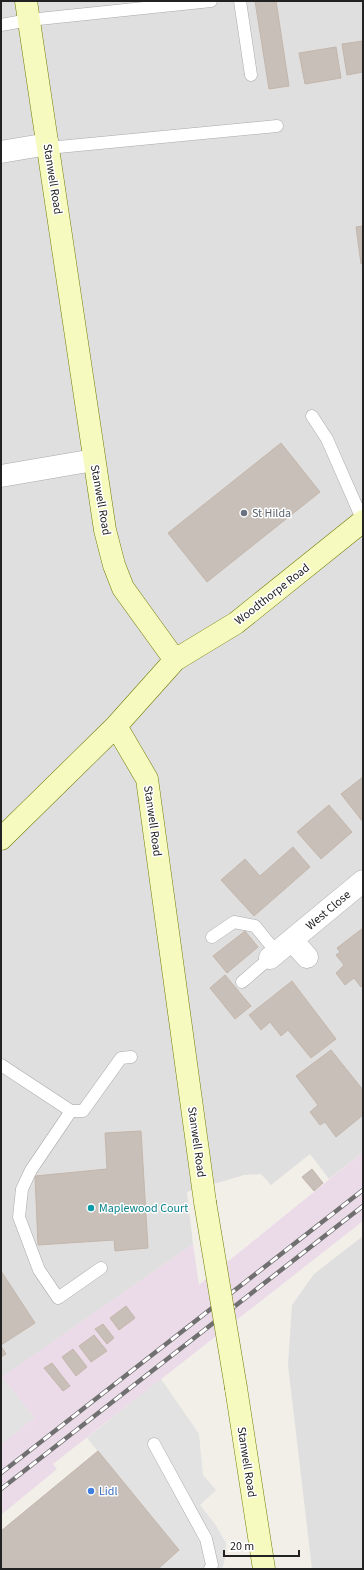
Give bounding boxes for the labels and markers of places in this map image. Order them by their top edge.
place label: St Hilda [252,505,291,522]
marker: St Hilda [239,508,249,518]
place label: Maplewood Court [99,1200,188,1217]
marker: Maplewood Court [86,1203,96,1213]
place label: Lidl [99,1483,118,1500]
marker: Lidl [86,1486,96,1496]

